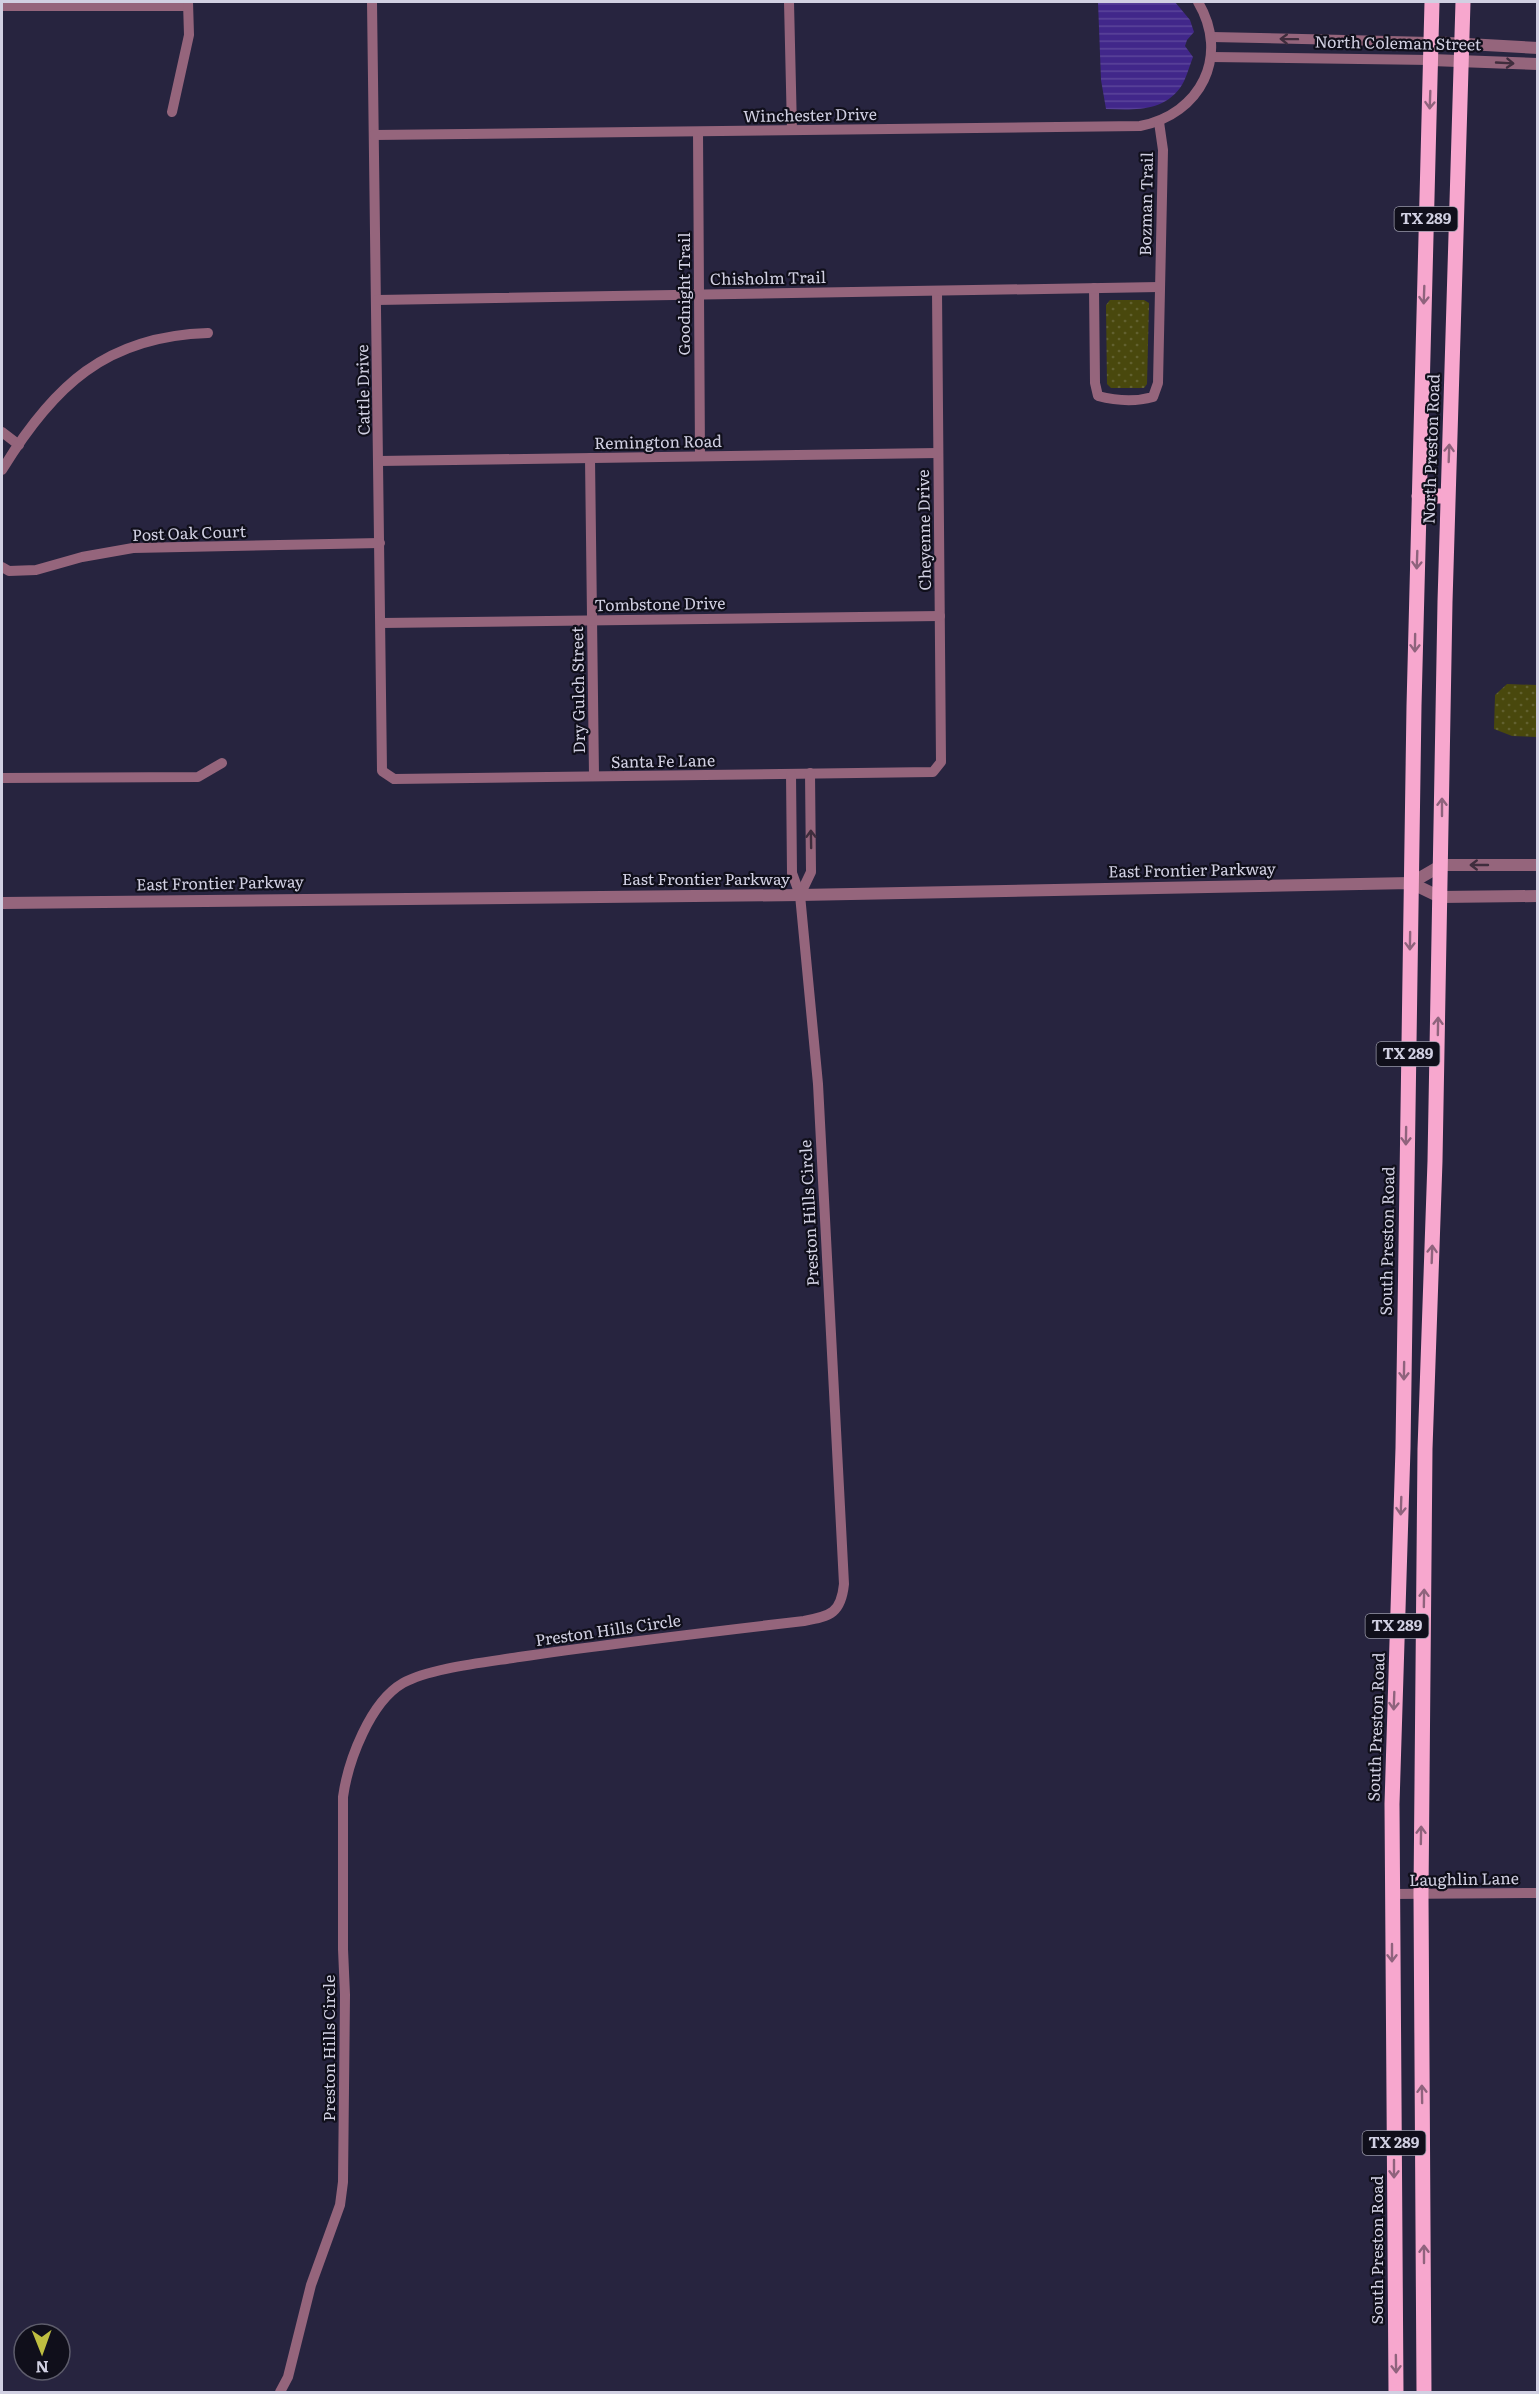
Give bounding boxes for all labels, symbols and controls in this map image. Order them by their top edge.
street label: North Coleman Street [1314,29,1482,55]
one-way arrow [1279,33,1299,44]
one-way arrow [1495,57,1515,68]
one-way arrow [1424,90,1435,110]
street label: Winchester Drive [743,101,877,127]
street label: Bozman Trail [1132,152,1158,256]
road number: TX 289 [1394,207,1458,231]
street label: Goodnight Trail [671,232,695,356]
street label: Chisholm Trail [710,264,826,290]
one-way arrow [1419,285,1430,305]
street label: Cattle Drive [349,344,375,436]
street label: North Preston Road [1415,373,1445,524]
street label: Remington Road [594,428,722,454]
one-way arrow [1444,443,1455,463]
street label: Cheyenne Drive [910,469,936,591]
street label: Post Oak Court [132,518,247,546]
one-way arrow [1412,550,1423,570]
street label: Tombstone Drive [594,590,726,616]
street label: Dry Gulch Street [564,626,590,754]
one-way arrow [1409,633,1421,653]
street label: Santa Fe Lane [611,747,715,773]
one-way arrow [1436,797,1448,817]
one-way arrow [805,829,817,849]
street label: East Frontier Parkway [1108,856,1277,882]
one-way arrow [1470,859,1490,871]
street label: East Frontier Parkway [622,866,791,890]
street label: East Frontier Parkway [136,869,305,895]
one-way arrow [1404,931,1416,951]
one-way arrow [1433,1017,1444,1037]
road number: TX 289 [1376,1042,1440,1066]
one-way arrow [1401,1125,1412,1145]
street label: Preston Hills Circle [792,1139,824,1287]
street label: South Preston Road [1373,1166,1399,1316]
one-way arrow [1427,1245,1438,1265]
one-way arrow [1398,1360,1409,1380]
one-way arrow [1395,1496,1406,1516]
one-way arrow [1418,1589,1430,1609]
street label: Preston Hills Circle [534,1607,682,1651]
road number: TX 289 [1366,1614,1428,1638]
street label: South Preston Road [1360,1652,1390,1802]
one-way arrow [1389,1691,1400,1711]
one-way arrow [1415,1826,1427,1846]
street label: Laughlin Lane [1409,1865,1519,1891]
one-way arrow [1386,1942,1398,1962]
street label: Preston Hills Circle [316,1975,340,2121]
one-way arrow [1416,2084,1428,2104]
road number: TX 289 [1362,2131,1426,2155]
one-way arrow [1388,2158,1400,2178]
street label: South Preston Road [1364,2175,1388,2325]
one-way arrow [1418,2244,1429,2264]
north arrow [12,2322,72,2382]
one-way arrow [1390,2353,1401,2373]
text: N [35,2356,49,2380]

